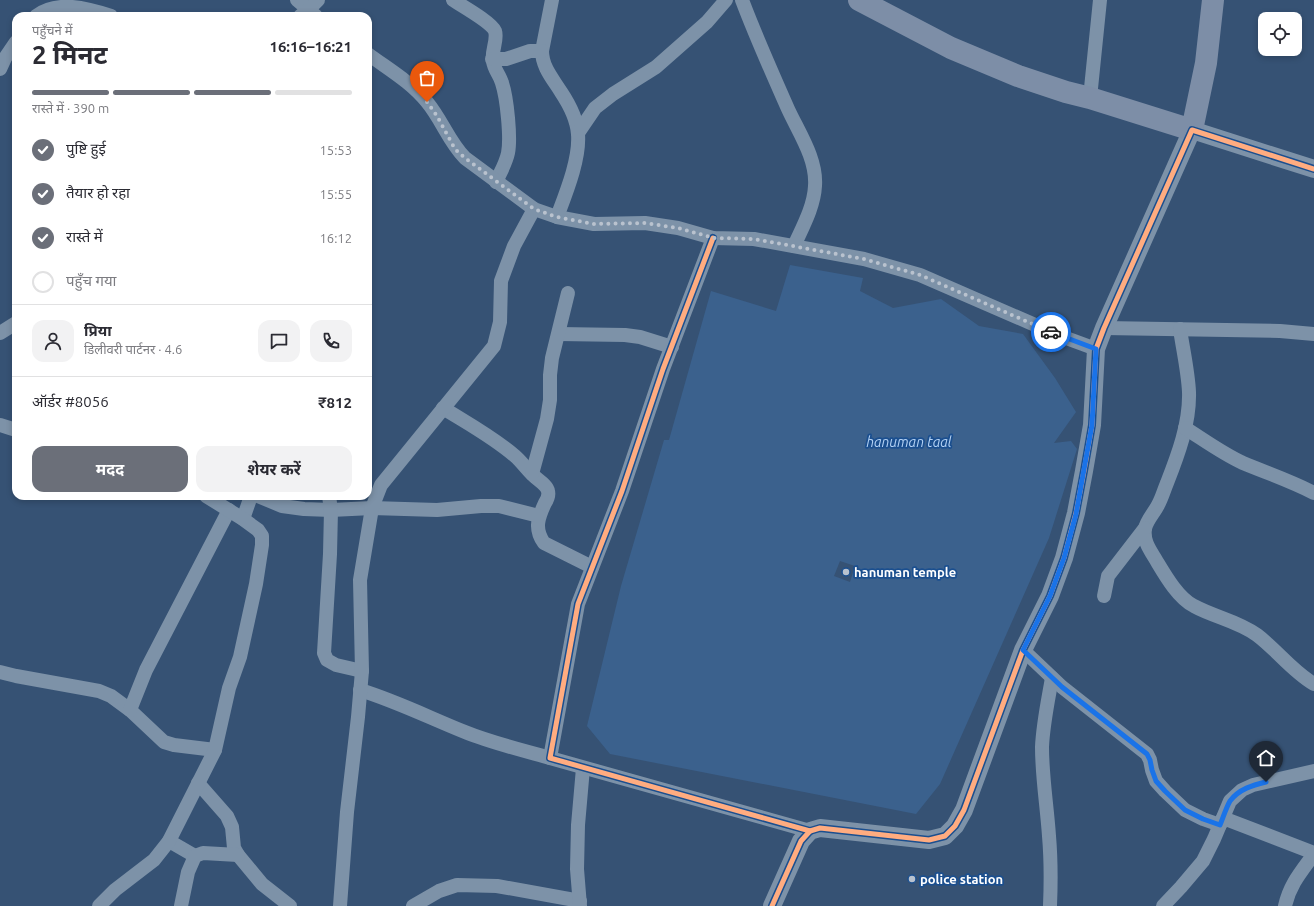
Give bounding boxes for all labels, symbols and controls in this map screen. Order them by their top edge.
map controls [1258,12,1302,56]
button: locate [1258,12,1302,56]
text: पहुँचने में [32,23,73,37]
text: 16:16–16:21 [269,38,352,55]
text: 2 मिनट [32,40,107,69]
pin [410,61,444,102]
icon: bag [416,67,438,89]
text: रास्ते में · 390 m [32,101,109,115]
icon: check [32,139,54,161]
text: पुष्टि हुई [66,140,106,157]
text: 15:53 [319,143,352,157]
icon: check [32,183,54,205]
text: तैयार हो रहा [66,184,130,201]
text: 15:55 [319,187,352,201]
icon: check [32,227,54,249]
text: रास्ते में [66,228,103,245]
text: 16:12 [319,231,352,245]
text: पहुँच गया [66,272,116,289]
courier [1031,312,1071,352]
button: person [32,320,74,362]
button: chat [258,320,300,362]
button: phone [310,320,352,362]
icon: car [1040,321,1062,343]
text: प्रिया [84,322,112,339]
text: डिलीवरी पार्टनर · 4.6 [84,342,182,356]
text: ऑर्डर #8056 [32,393,109,410]
text: ₹812 [318,394,352,411]
water label: hanuman taal [866,434,952,450]
button: मदद [32,446,188,492]
button: शेयर करें [196,446,352,492]
place label: hanuman temple [854,565,956,579]
marker: hanuman temple [841,567,851,577]
pin [1249,741,1283,782]
icon: home [1255,747,1277,769]
place label: police station [920,872,1003,886]
marker: police station [907,874,917,884]

